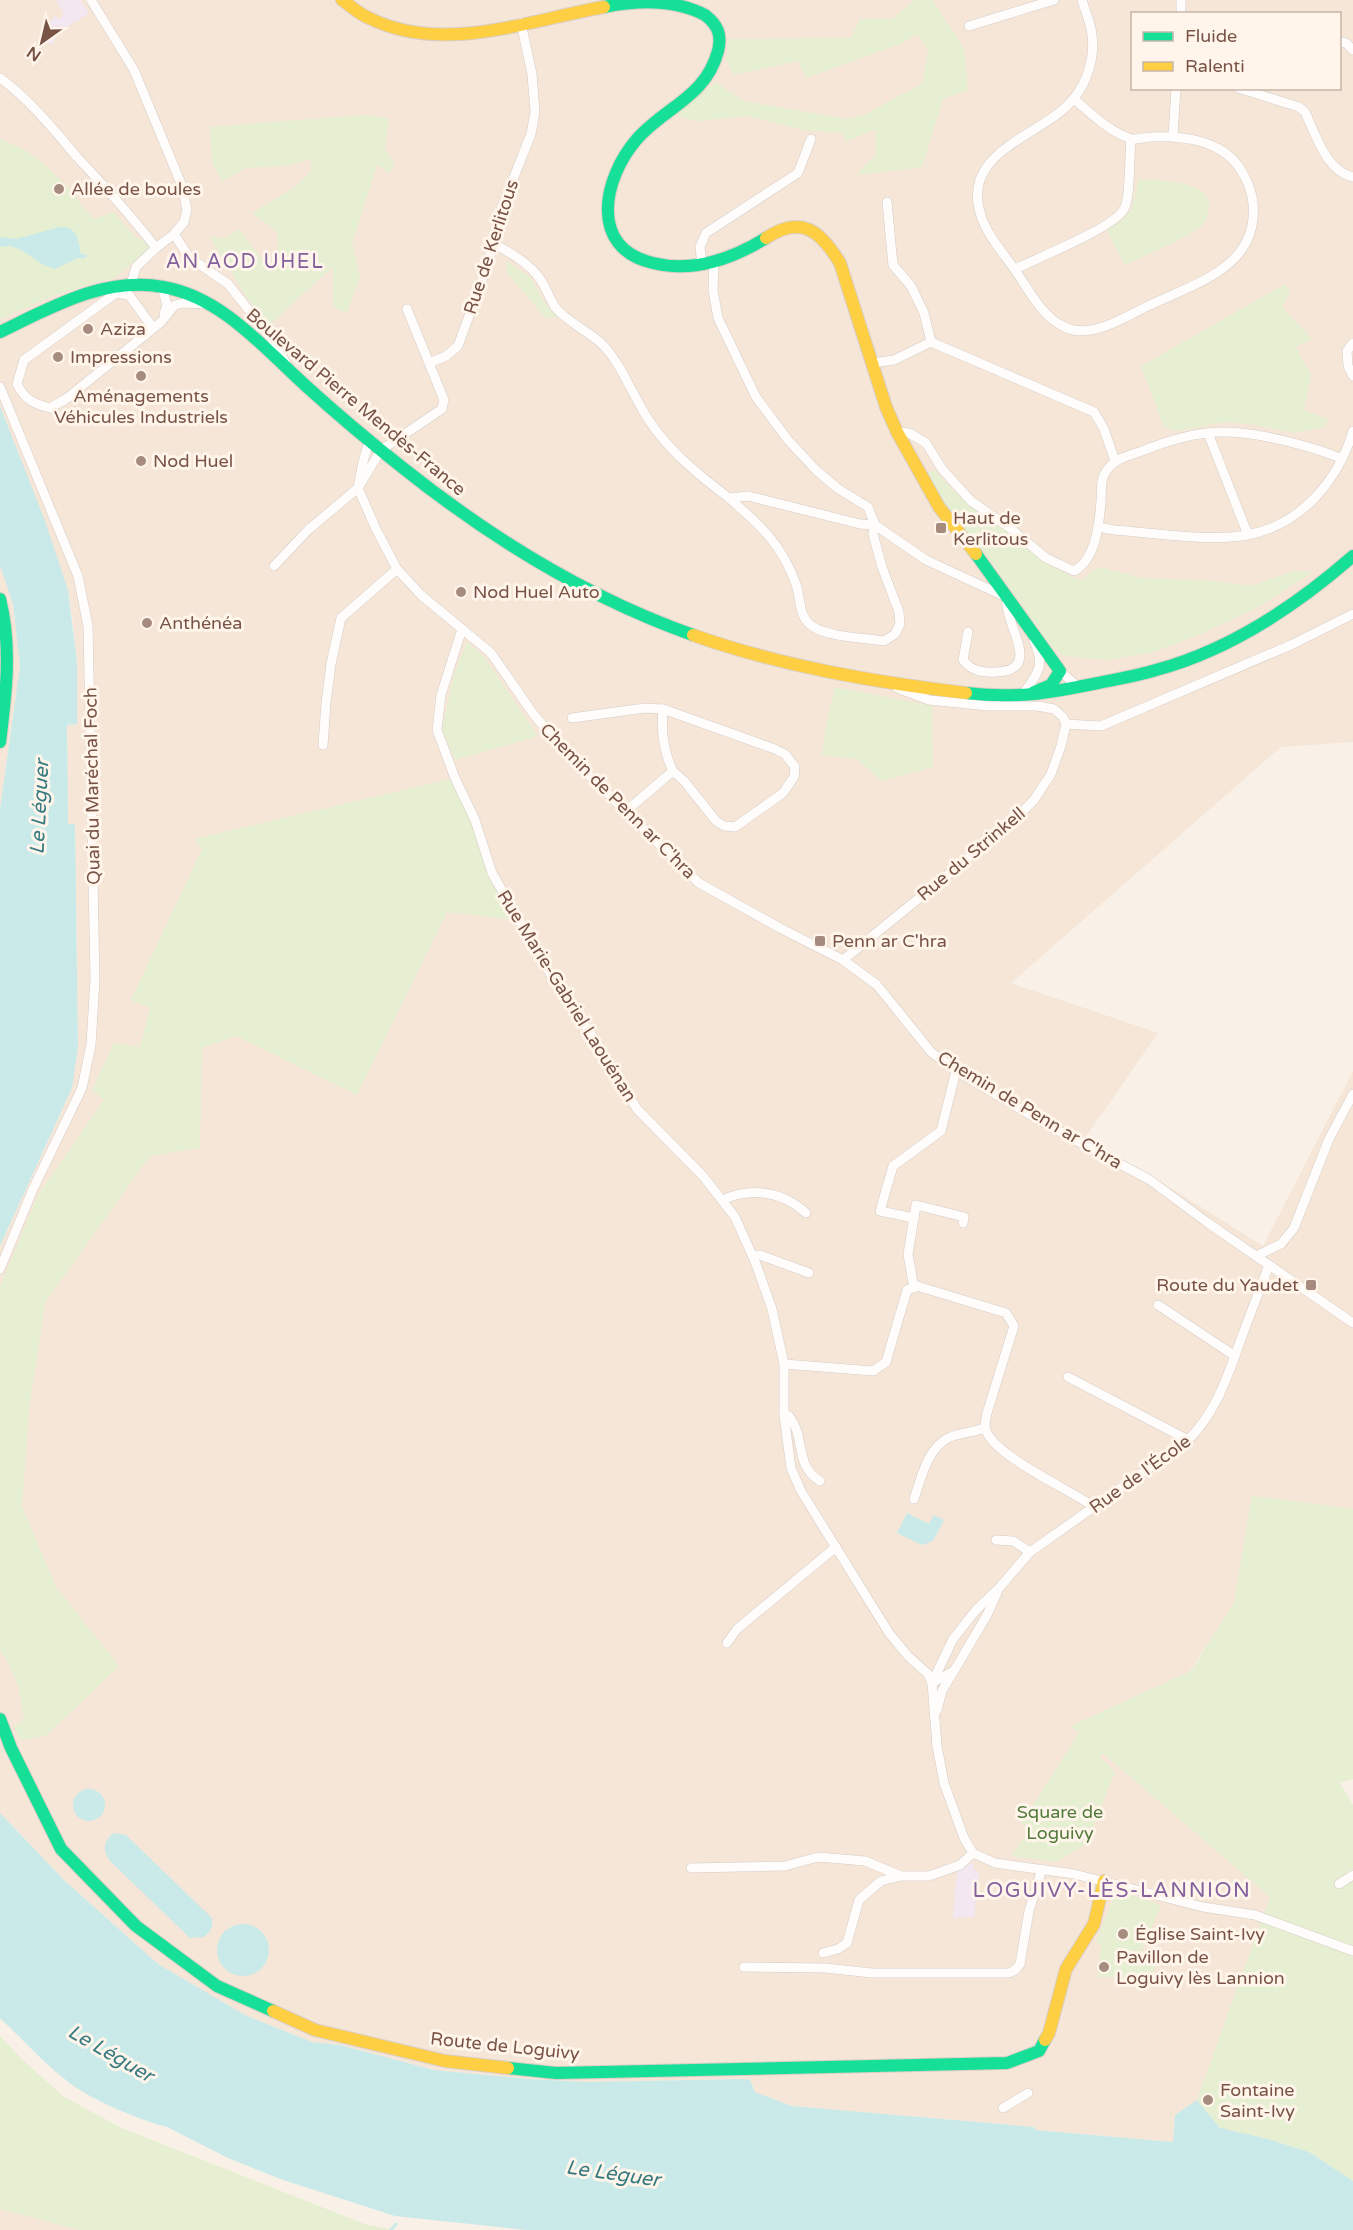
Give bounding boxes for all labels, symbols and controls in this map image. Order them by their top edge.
north arrow [12,12,72,72]
legend [1131,12,1341,90]
text: Fluide [1185,25,1237,47]
text: N [23,42,45,65]
text: Ralenti [1185,55,1245,77]
street label: Rue de Kerlitous [459,177,523,317]
place label: Allée de boules [71,178,201,200]
marker: Allée de boules [52,182,66,196]
district label: AN AOD UHEL [166,250,324,274]
street label: Boulevard Pierre Mendès-France [242,304,470,500]
place label: Aziza [100,318,146,340]
marker: Aziza [81,322,95,336]
place label: Impressions [70,346,172,368]
marker: Impressions [51,350,65,364]
marker: Aménagements Véhicules Industriels [134,369,148,383]
place label: Aménagements Véhicules Industriels [54,385,228,428]
place label: Nod Huel [153,450,233,472]
marker: Nod Huel [134,454,148,468]
place label: Haut de Kerlitous [953,507,1028,550]
marker: Haut de Kerlitous [934,521,948,535]
place label: Nod Huel Auto [473,581,600,603]
marker: Nod Huel Auto [454,585,468,599]
place label: Anthénéa [159,612,242,634]
marker: Anthénéa [140,616,154,630]
street label: Quai du Maréchal Foch [79,687,105,885]
street label: Chemin de Penn ar C'hra [536,719,700,883]
water label: Le Léguer [26,757,55,855]
street label: Rue du Strinkell [912,802,1030,906]
street label: Rue Marie-Gabriel Laouénan [493,886,641,1106]
place label: Penn ar C'hra [832,930,947,952]
marker: Penn ar C'hra [813,934,827,948]
street label: Chemin de Penn ar C'hra [934,1046,1126,1174]
place label: Route du Yaudet [1156,1274,1299,1296]
marker: Route du Yaudet [1304,1278,1318,1292]
street label: Rue de l'École [1085,1430,1195,1518]
park label: Square de Loguivy [1017,1801,1103,1844]
district label: LOGUIVY-LÈS-LANNION [973,1878,1251,1903]
place label: Église Saint-Ivy [1135,1923,1265,1945]
marker: Église Saint-Ivy [1116,1927,1130,1941]
place label: Pavillon de Loguivy lès Lannion [1116,1946,1285,1989]
marker: Pavillon de Loguivy lès Lannion [1097,1960,1111,1974]
water label: Le Léguer [64,2020,160,2089]
street label: Route de Loguivy [429,2027,581,2065]
place label: Fontaine Saint-Ivy [1220,2079,1295,2122]
marker: Fontaine Saint-Ivy [1201,2093,1215,2107]
water label: Le Léguer [564,2156,664,2193]

